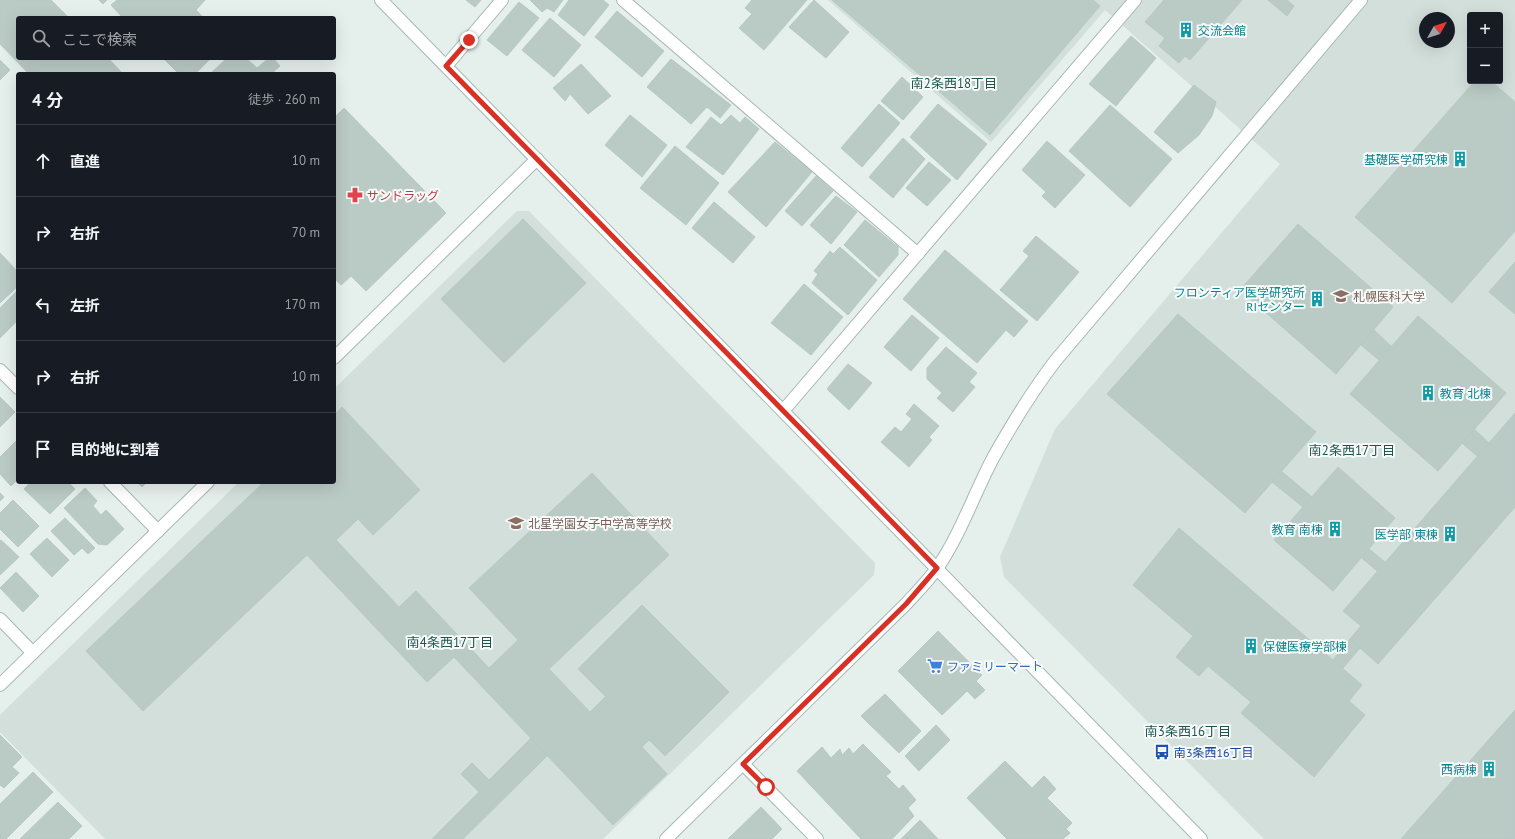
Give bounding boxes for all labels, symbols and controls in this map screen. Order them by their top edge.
north arrow [1419,12,1455,48]
map controls [1467,12,1503,84]
button: + [1467,12,1503,48]
search box [16,16,336,60]
building icon: 交流会館 [1177,21,1195,39]
place label: 交流会館 [1198,23,1246,38]
icon: search [30,27,52,49]
text: ここで検索 [62,30,137,49]
route end [460,31,478,49]
button: − [1467,48,1503,84]
district label: 南2条西18丁目 [911,75,997,92]
text: 4 分 [32,89,63,111]
text: 徒歩 · 260 m [248,91,320,108]
icon: ahead [32,150,54,172]
building icon: 基礎医学研究棟 [1451,150,1469,168]
text: 直進 [70,152,100,171]
text: 10 m [292,152,320,169]
place label: 基礎医学研究棟 [1364,152,1448,167]
pharmacy icon: サンドラッグ [346,186,364,204]
place label: サンドラッグ [367,188,439,203]
icon: right [32,222,54,244]
text: 右折 [70,224,100,243]
text: 70 m [292,224,320,241]
place label: フロンティア医学研究所 RIセンター [1174,285,1305,314]
school or university icon: 札幌医科大学 [1332,287,1350,305]
place label: 札幌医科大学 [1353,289,1425,304]
building icon: フロンティア医学研究所 RIセンター [1308,290,1326,308]
icon: left [32,294,54,316]
text: 左折 [70,296,100,315]
text: 170 m [285,296,320,313]
icon: right [32,366,54,388]
text: 右折 [70,368,100,387]
text: 10 m [292,368,320,385]
building icon: 教育 北棟 [1419,384,1437,402]
place label: 教育 北棟 [1440,386,1491,401]
icon: arrive [32,438,54,460]
text: 目的地に到着 [70,440,160,459]
district label: 南2条西17丁目 [1309,442,1395,459]
school or university icon: 北星学園女子中学高等学校 [507,514,525,532]
place label: 北星学園女子中学高等学校 [528,516,672,531]
building icon: 教育 南棟 [1326,520,1344,538]
place label: 教育 南棟 [1272,522,1323,537]
building icon: 医学部 東棟 [1441,525,1459,543]
place label: 医学部 東棟 [1375,527,1438,542]
district label: 南4条西17丁目 [407,634,493,651]
building icon: 保健医療学部棟 [1242,637,1260,655]
place label: 保健医療学部棟 [1263,639,1347,654]
supermarket icon: ファミリーマート [926,657,944,675]
place label: ファミリーマート [947,659,1043,674]
district label: 南3条西16丁目 [1145,723,1231,740]
bus stop icon: 南3条西16丁目 [1153,743,1171,761]
place label: 南3条西16丁目 [1174,745,1254,760]
building icon: 西病棟 [1480,760,1498,778]
place label: 西病棟 [1441,762,1477,777]
route start [757,778,775,796]

